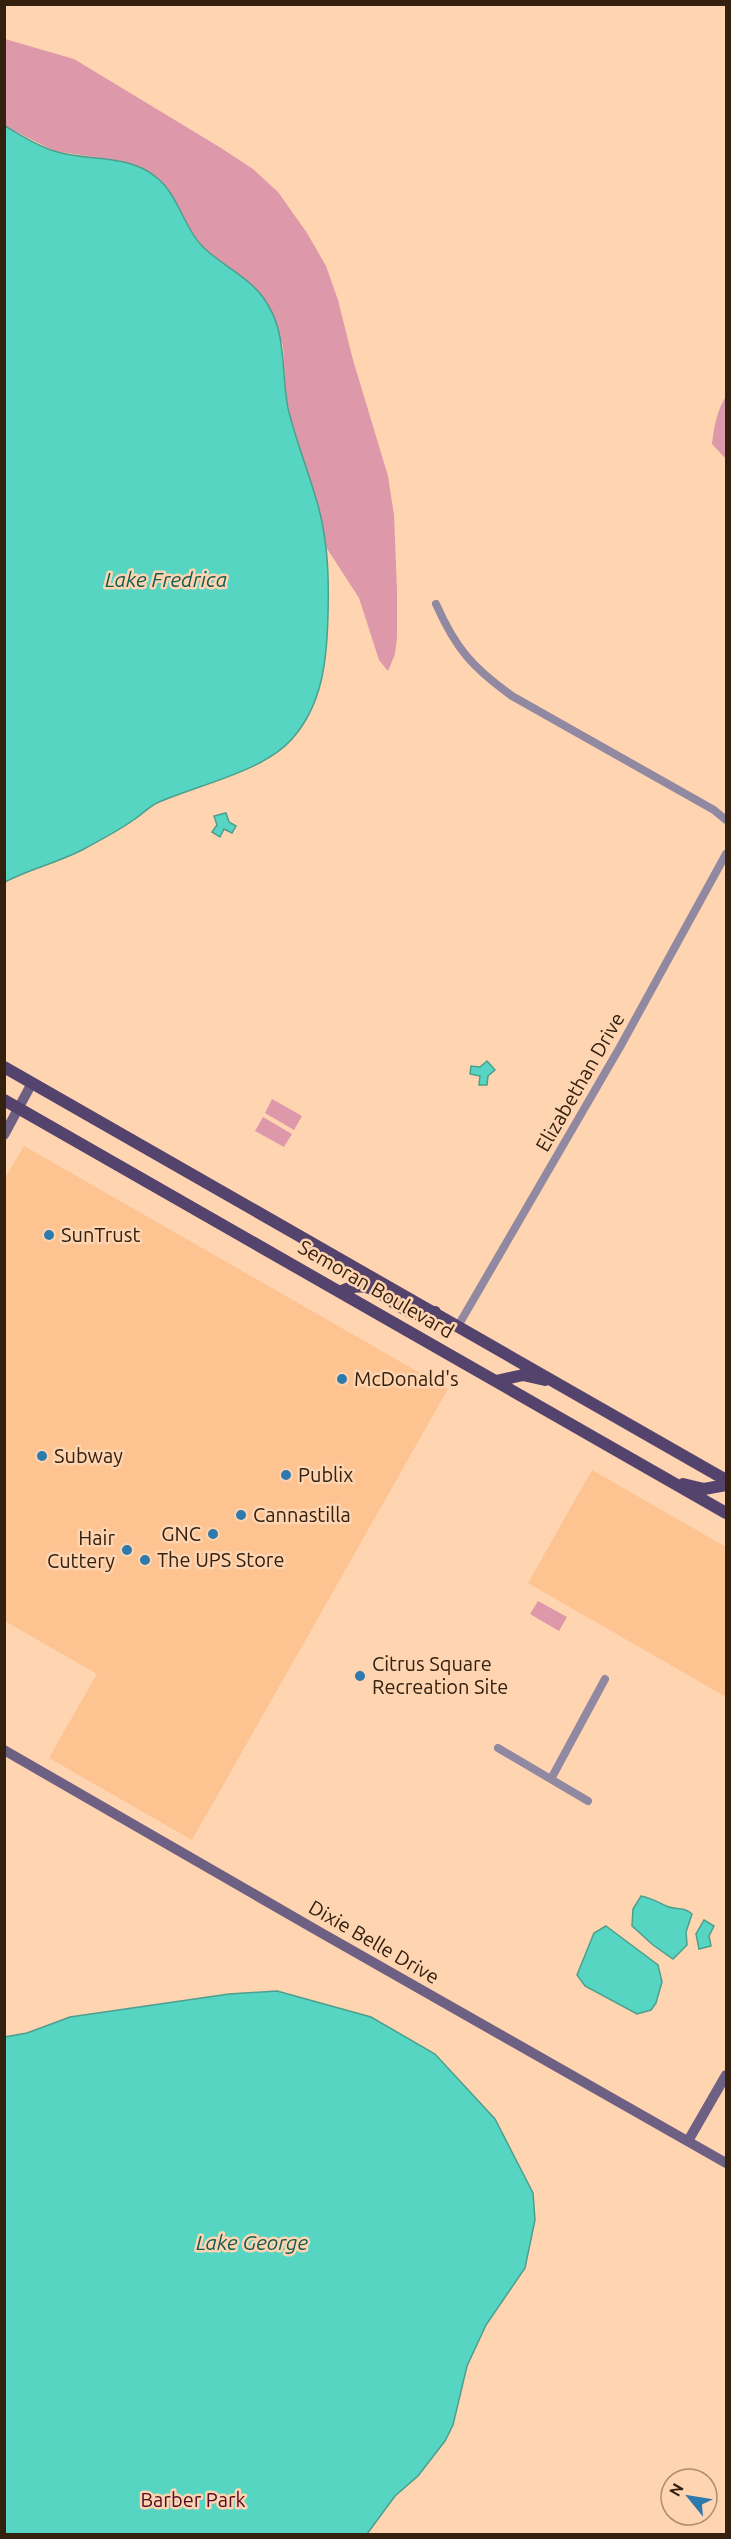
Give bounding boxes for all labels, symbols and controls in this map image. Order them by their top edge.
water label: Lake Fredrica [105,567,227,591]
street label: Elizabethan Drive [531,1008,629,1155]
place label: SunTrust [61,1223,140,1246]
marker: SunTrust [42,1228,56,1242]
street label: Semoran Boulevard [294,1235,458,1342]
place label: McDonald's [354,1367,459,1390]
marker: McDonald's [335,1372,349,1386]
place label: Subway [54,1444,123,1467]
marker: Subway [35,1449,49,1463]
place label: Publix [298,1463,353,1486]
marker: Publix [279,1468,293,1482]
place label: Cannastilla [253,1503,351,1526]
marker: Cannastilla [234,1508,248,1522]
place label: GNC [161,1522,201,1545]
place label: Hair Cuttery [47,1526,115,1572]
marker: GNC [206,1527,220,1541]
marker: Hair Cuttery [120,1543,134,1557]
place label: The UPS Store [157,1548,284,1571]
marker: The UPS Store [138,1553,152,1567]
place label: Citrus Square Recreation Site [372,1652,508,1698]
marker: Citrus Square Recreation Site [353,1669,367,1683]
street label: Dixie Belle Drive [305,1895,444,1988]
water label: Lake George [196,2230,308,2254]
north arrow [659,2467,719,2527]
text: N [665,2480,687,2499]
park label: Barber Park [140,2488,246,2511]

